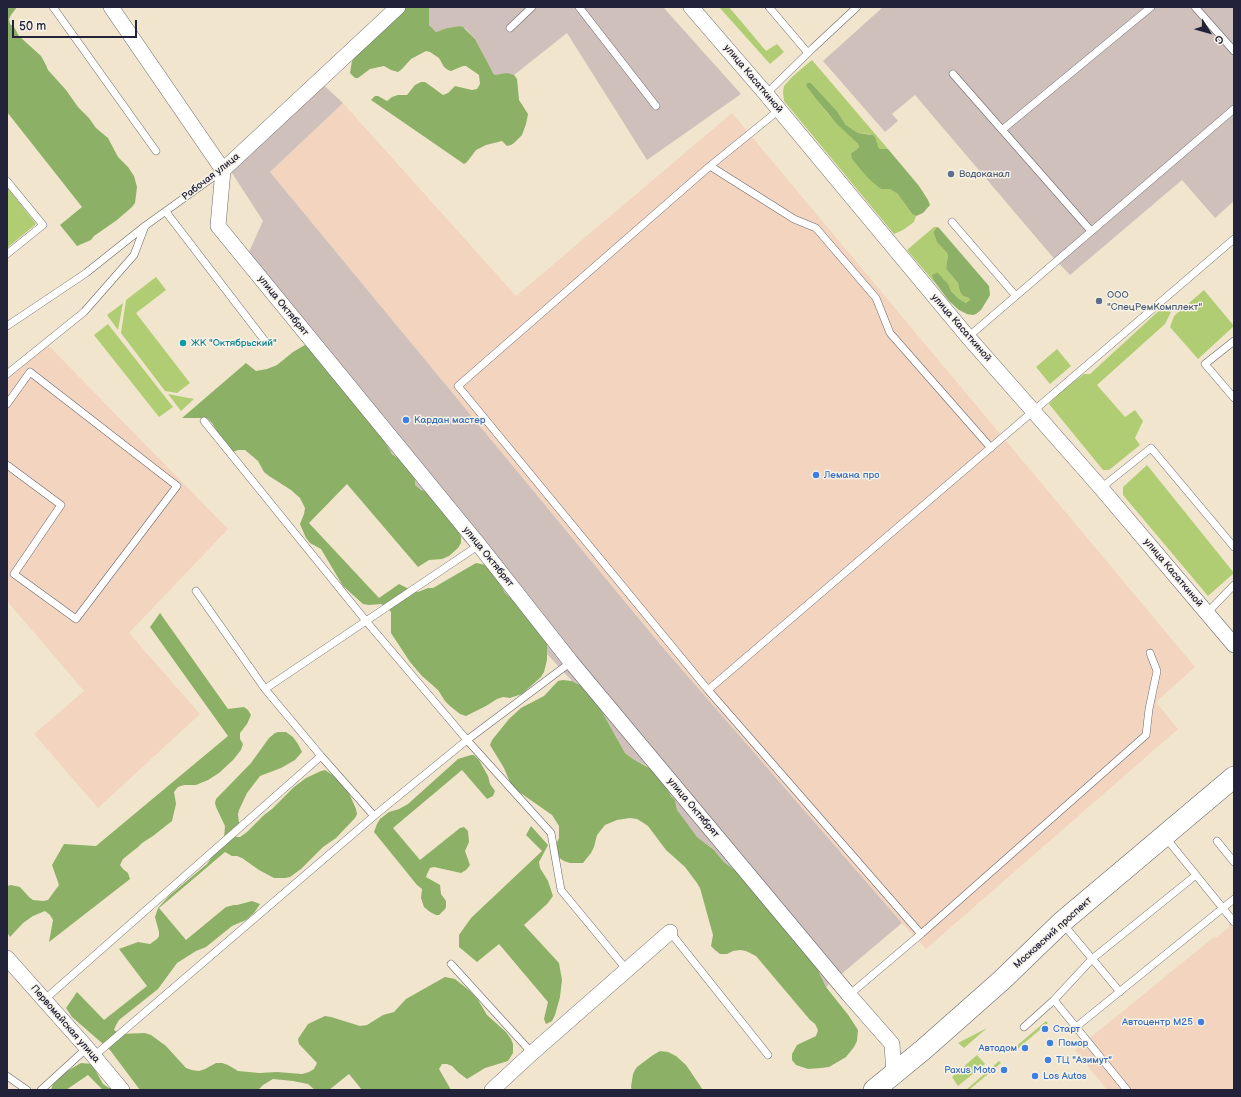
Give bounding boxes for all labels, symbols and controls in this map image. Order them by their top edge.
scale bar [14,12,139,38]
north arrow [1189,12,1229,52]
text: 50 m [19,19,46,34]
text: С [1211,33,1226,46]
street label: улица Касаткиной [721,42,785,116]
street label: Рабочая улица [180,151,242,203]
place label: Водоканал [959,168,1010,180]
marker: Водоканал [946,169,956,179]
street label: улица Октябрят [255,273,311,339]
place label: ООО "СпецРемКомплект" [1107,289,1202,312]
street label: улица Касаткиной [928,292,994,364]
marker: ООО "СпецРемКомплект" [1094,296,1104,306]
place label: ЖК "Октябрьский" [191,337,277,349]
marker: ЖК "Октябрьский" [178,338,188,348]
place label: Кардан мастер [414,414,485,426]
marker: Кардан мастер [401,415,411,425]
place label: Лемана про [824,469,879,481]
marker: Лемана про [811,470,821,480]
street label: улица Октябрят [460,524,516,590]
street label: улица Касаткиной [1141,536,1205,610]
street label: улица Октябрят [664,776,722,840]
street label: Московский проспект [1011,895,1095,971]
street label: Первомайская улица [28,983,102,1065]
place label: Автоцентр М25 [1122,1016,1193,1028]
marker: Автоцентр М25 [1196,1017,1206,1027]
place label: Старт [1053,1023,1080,1035]
marker: Старт [1040,1024,1050,1034]
place label: Помор [1058,1037,1088,1049]
marker: Помор [1045,1038,1055,1048]
place label: Автодом [978,1042,1017,1054]
marker: Автодом [1020,1043,1030,1053]
place label: ТЦ "Азимут" [1056,1054,1112,1066]
marker: ТЦ "Азимут" [1043,1055,1053,1065]
place label: Paxus Moto [944,1064,996,1076]
marker: Paxus Moto [999,1065,1009,1075]
place label: Los Autos [1043,1070,1087,1082]
marker: Los Autos [1030,1071,1040,1081]

